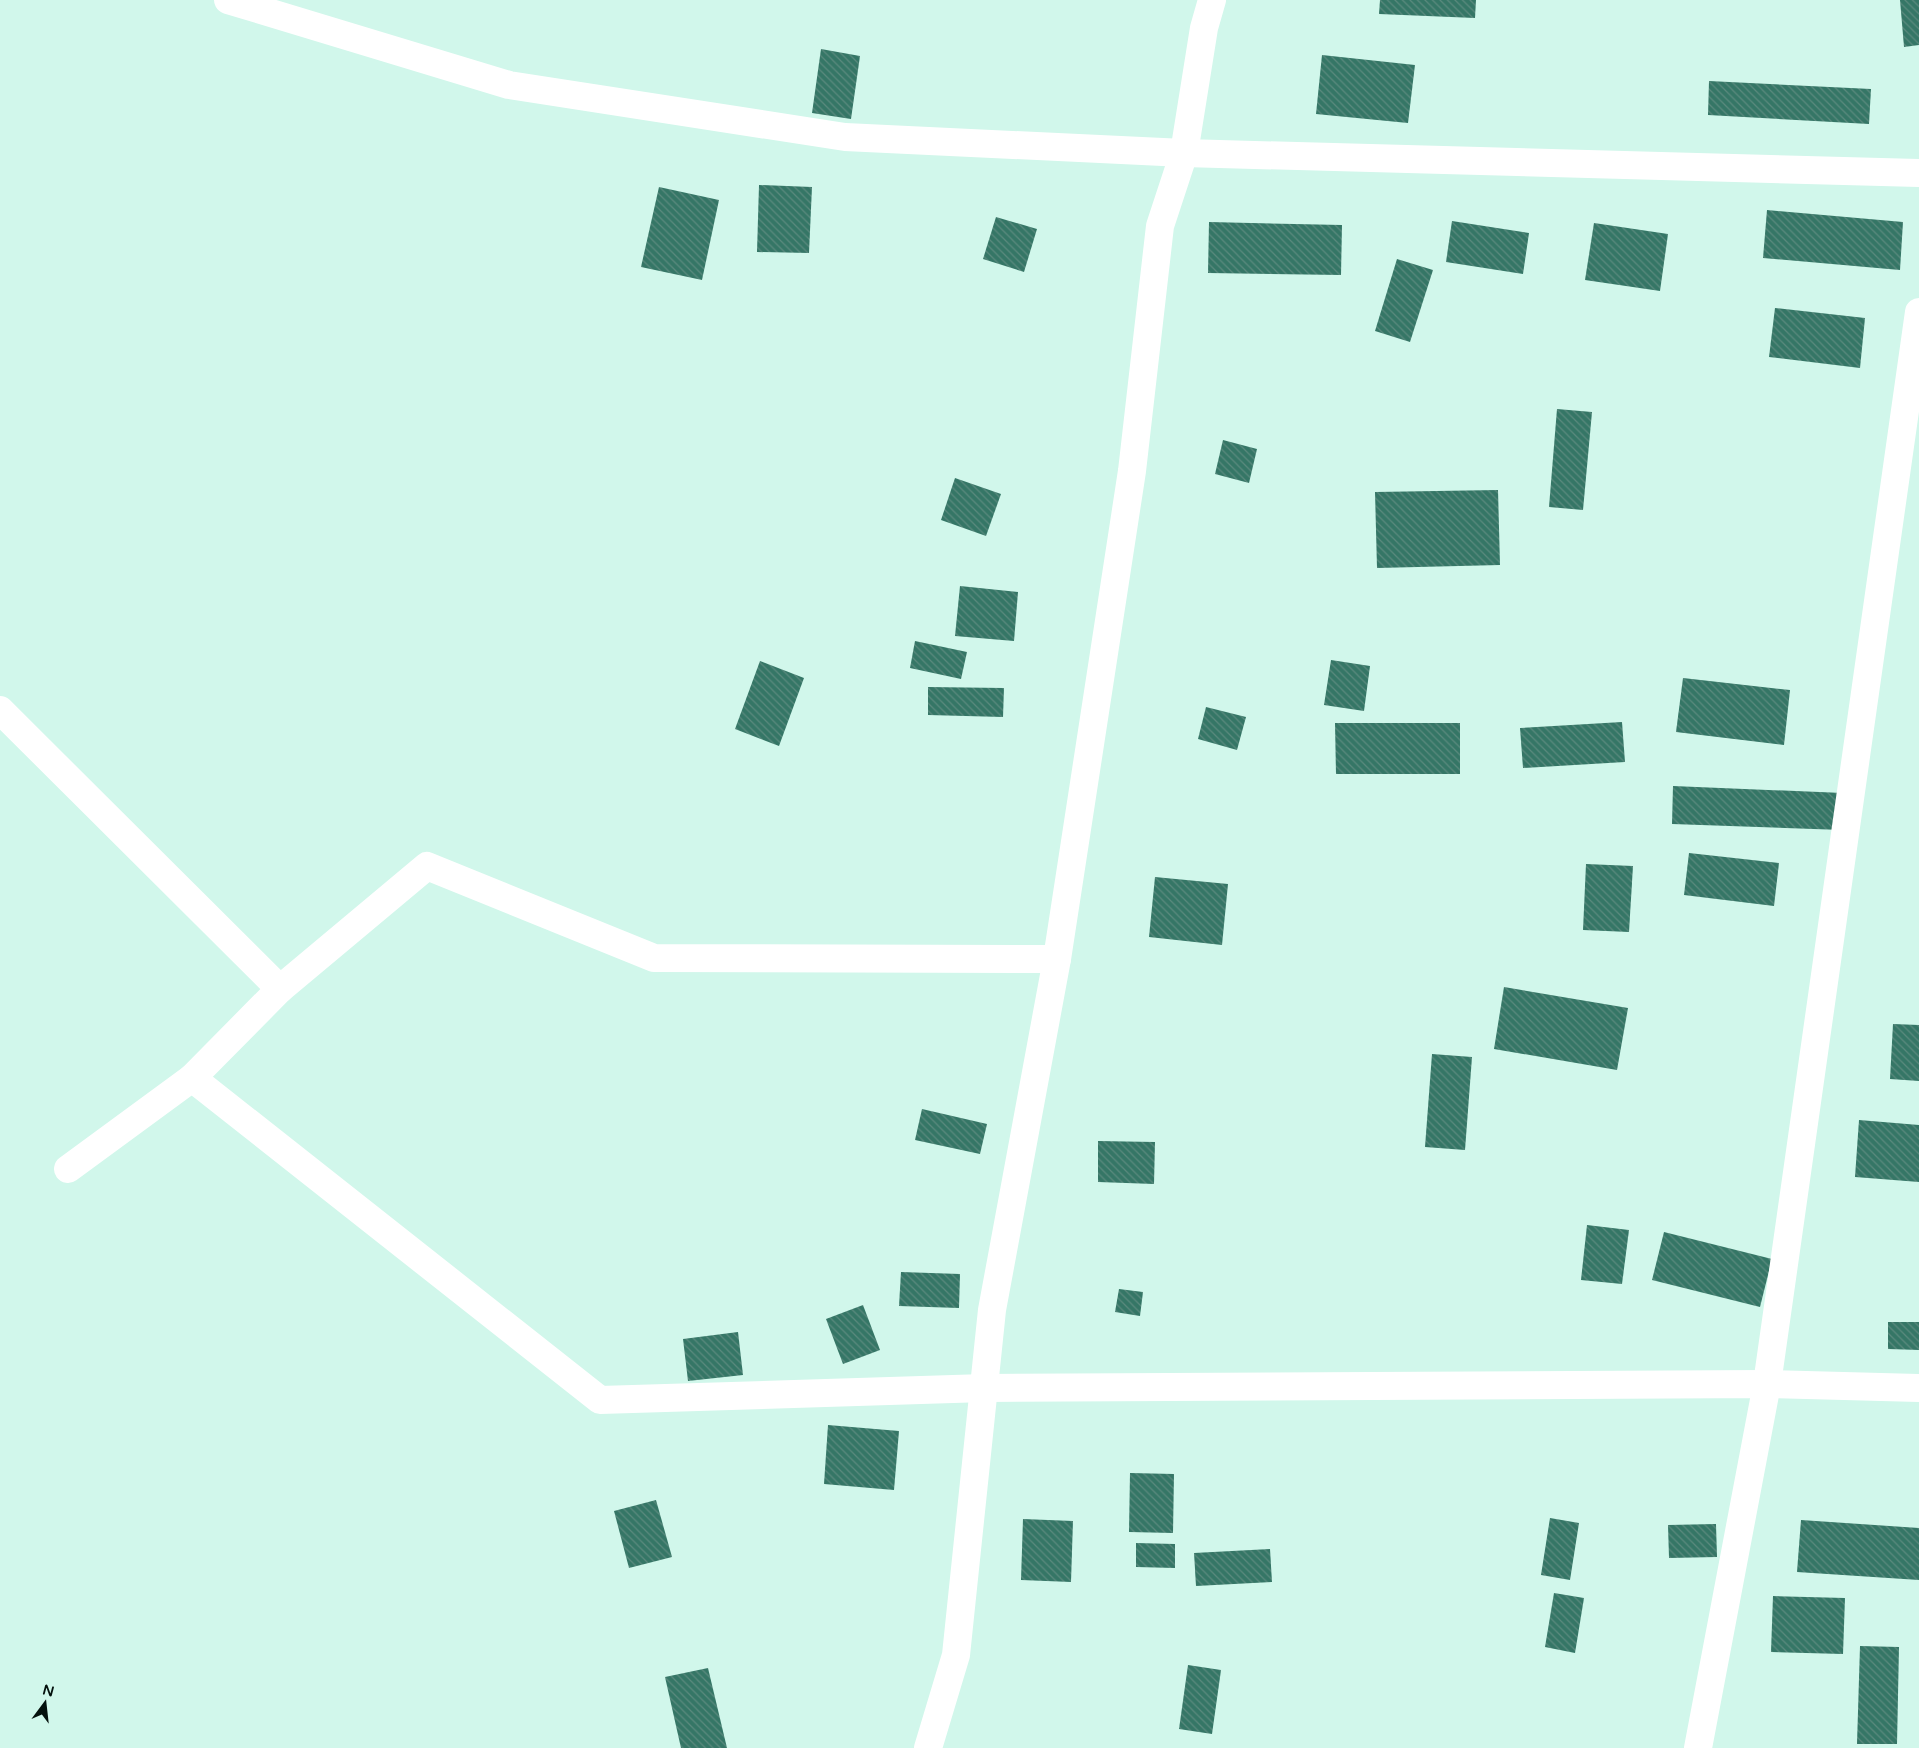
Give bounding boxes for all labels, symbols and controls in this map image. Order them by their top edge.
north arrow [20,1678,70,1728]
text: N [41,1681,56,1701]

